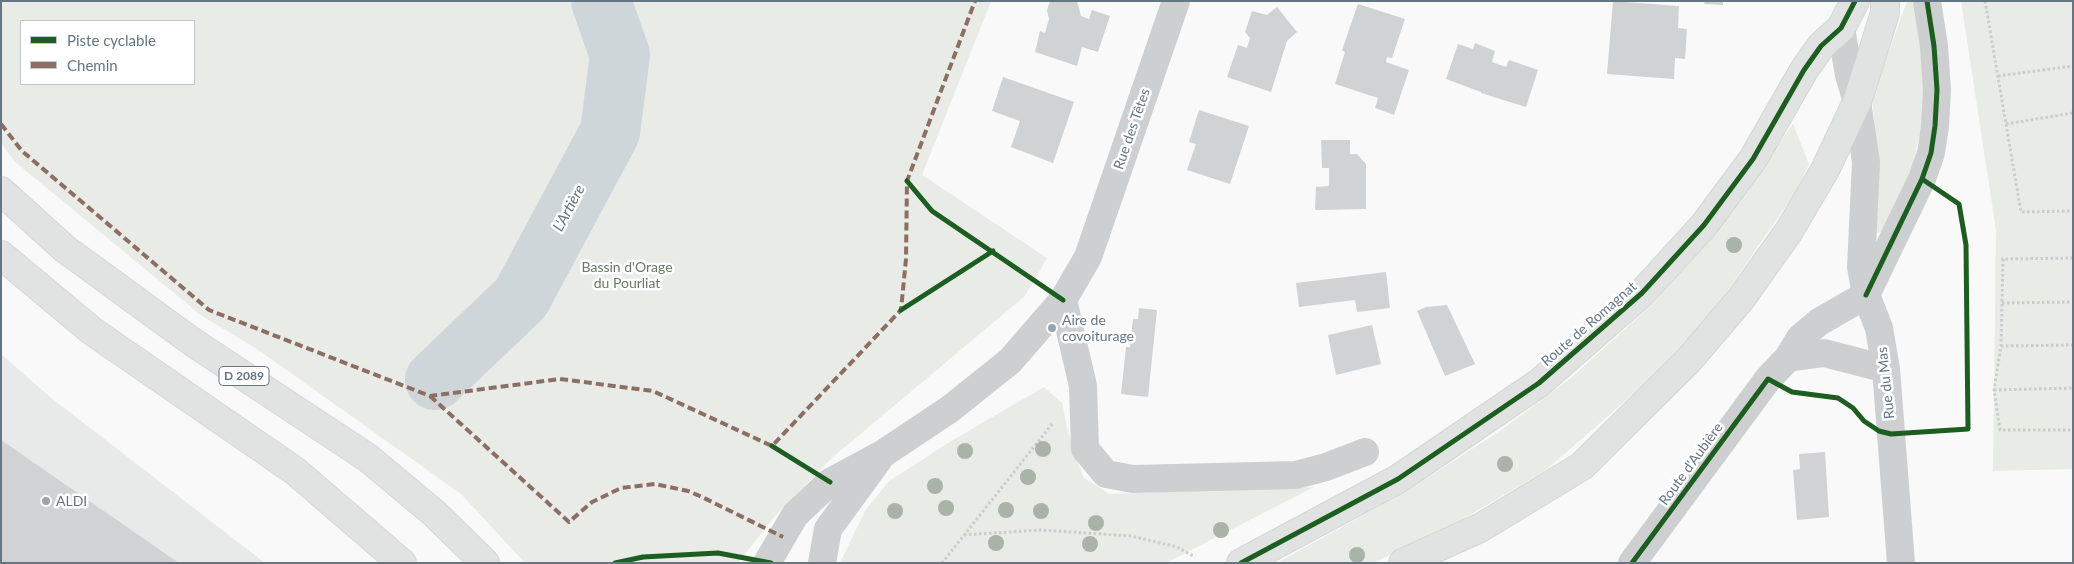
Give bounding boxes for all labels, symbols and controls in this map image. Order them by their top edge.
legend [20,20,195,85]
text: Piste cyclable [67,31,156,49]
text: Chemin [67,56,118,74]
street label: Rue des Têtes [1110,86,1154,172]
water label: L'Artière [549,182,589,234]
park label: Bassin d'Orage du Pourliat [581,259,673,292]
street label: Route de Romagnat [1538,278,1640,370]
place label: Aire de covoiturage [1062,312,1134,344]
marker: Aire de covoiturage [1046,322,1058,334]
street label: Rue du Mas [1874,346,1898,420]
road number: D 2089 [219,366,269,386]
street label: Route d'Aubière [1655,419,1727,509]
place label: ALDI [56,493,87,509]
marker: ALDI [40,495,52,507]

